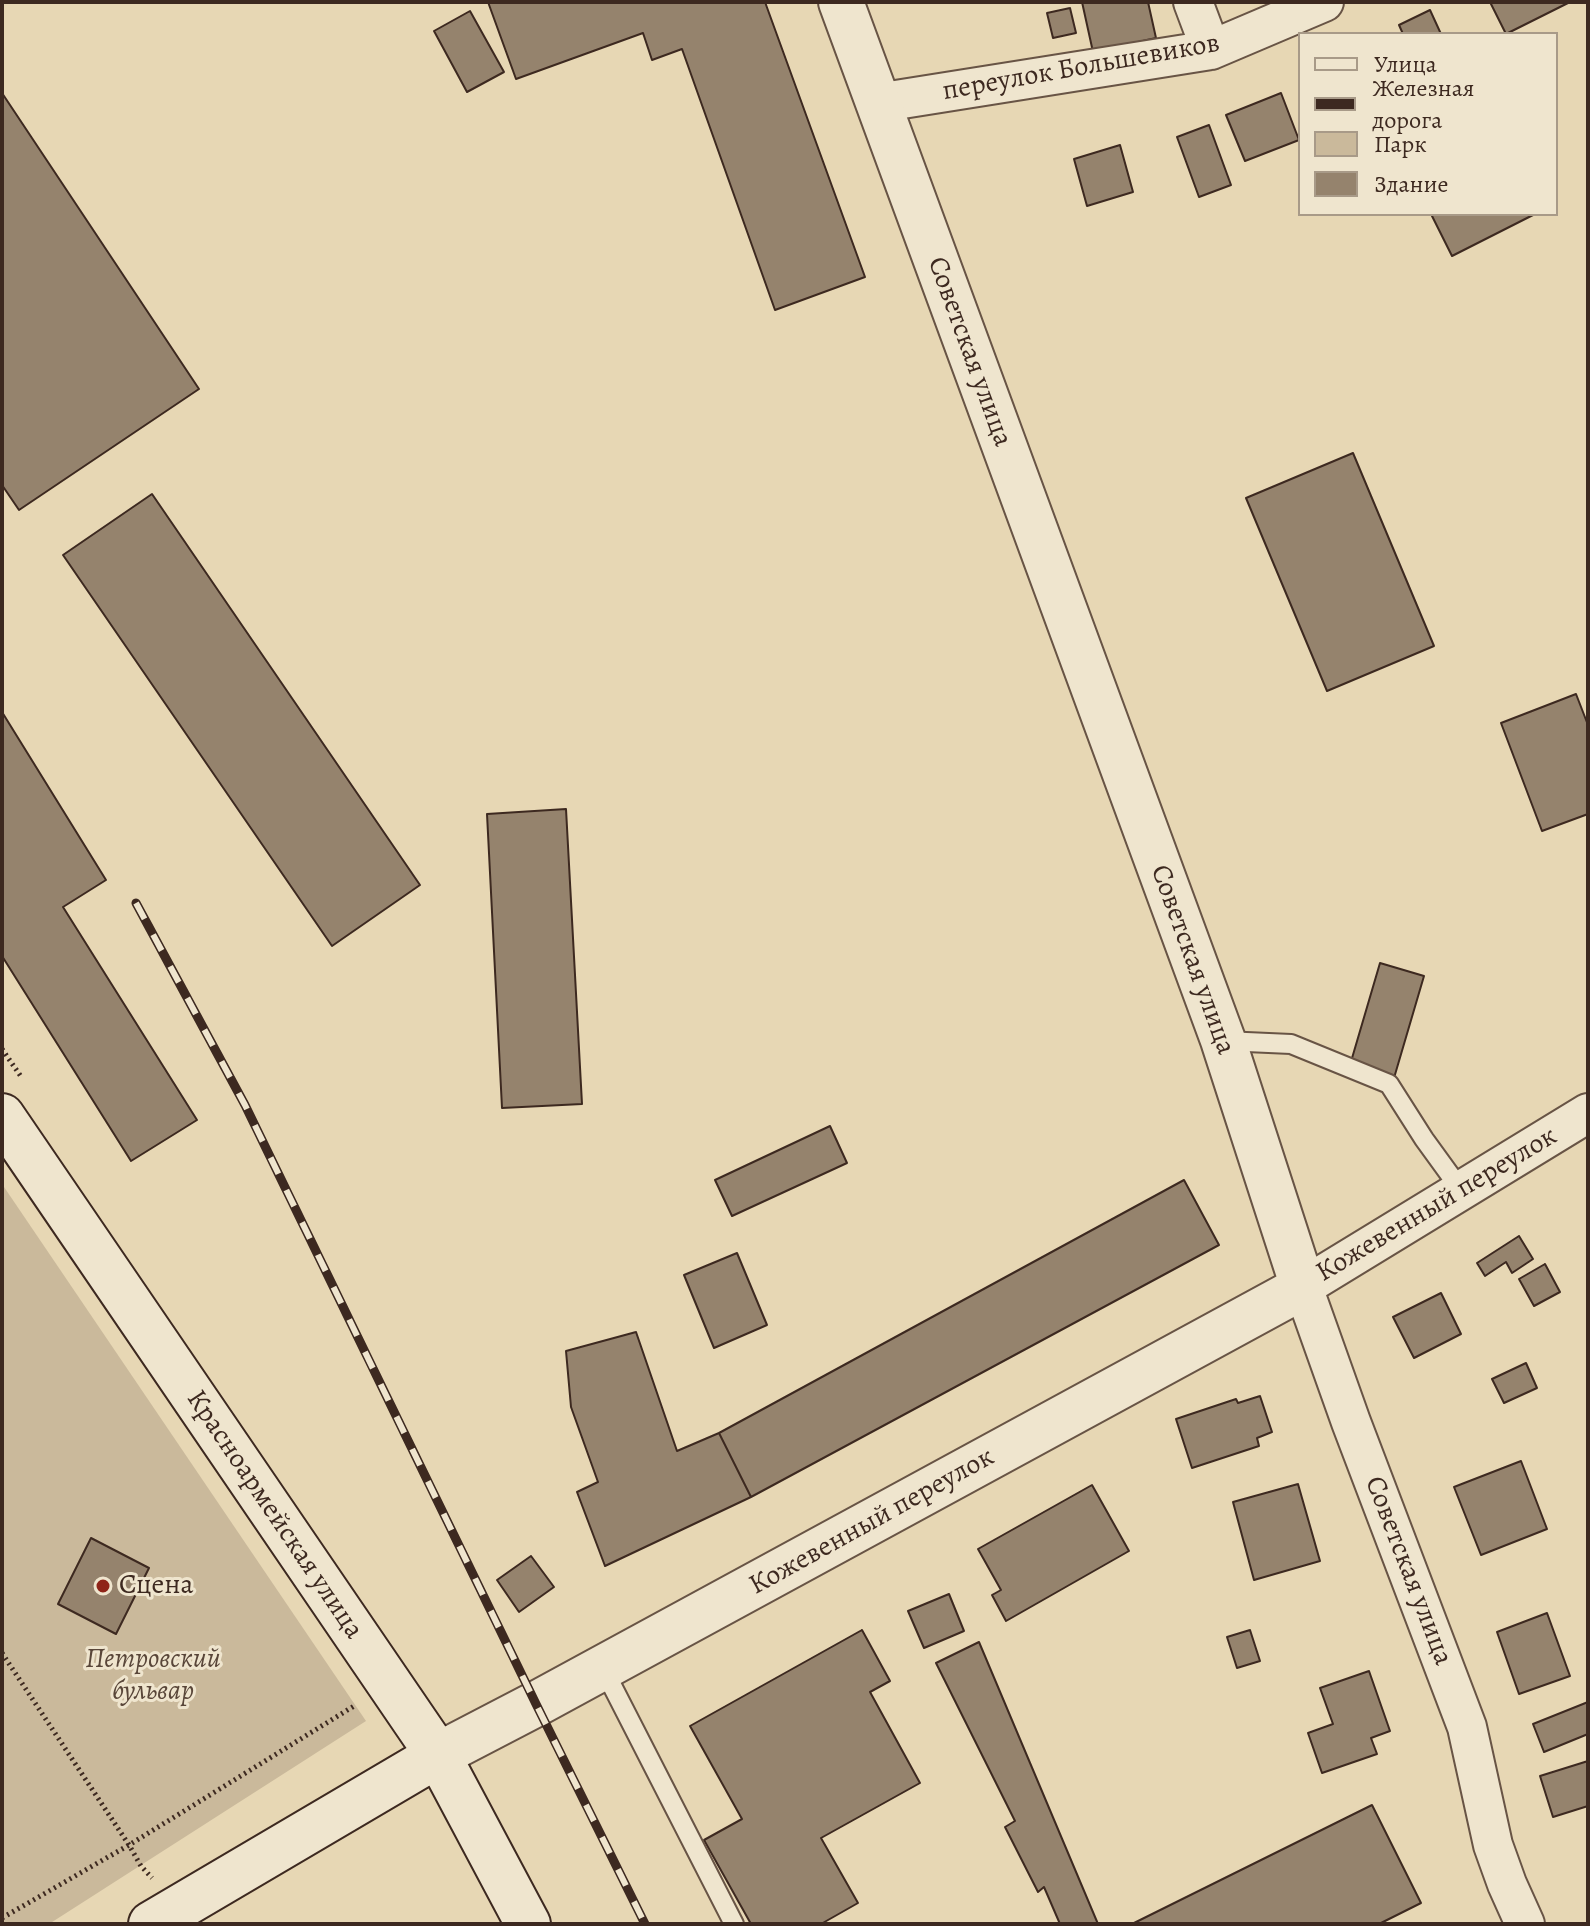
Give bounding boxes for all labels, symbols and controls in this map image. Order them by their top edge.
street label: переулок Большевиков [940,27,1222,109]
legend [1298,32,1558,216]
text: Улица [1374,48,1437,80]
text: Железная дорога [1372,72,1474,136]
text: Парк [1374,128,1427,160]
text: Здание [1374,168,1449,200]
street label: Советская улица [919,253,1019,451]
street label: Советская улица [1142,861,1242,1059]
street label: Кожевенный переулок [1311,1120,1563,1290]
street label: Красноармейская улица [178,1384,370,1646]
street label: Кожевенный переулок [744,1441,1000,1603]
street label: Советская улица [1357,1472,1459,1670]
place label: Сцена [119,1569,194,1603]
marker: Сцена [94,1577,112,1595]
park label: Петровский бульвар [85,1643,221,1709]

